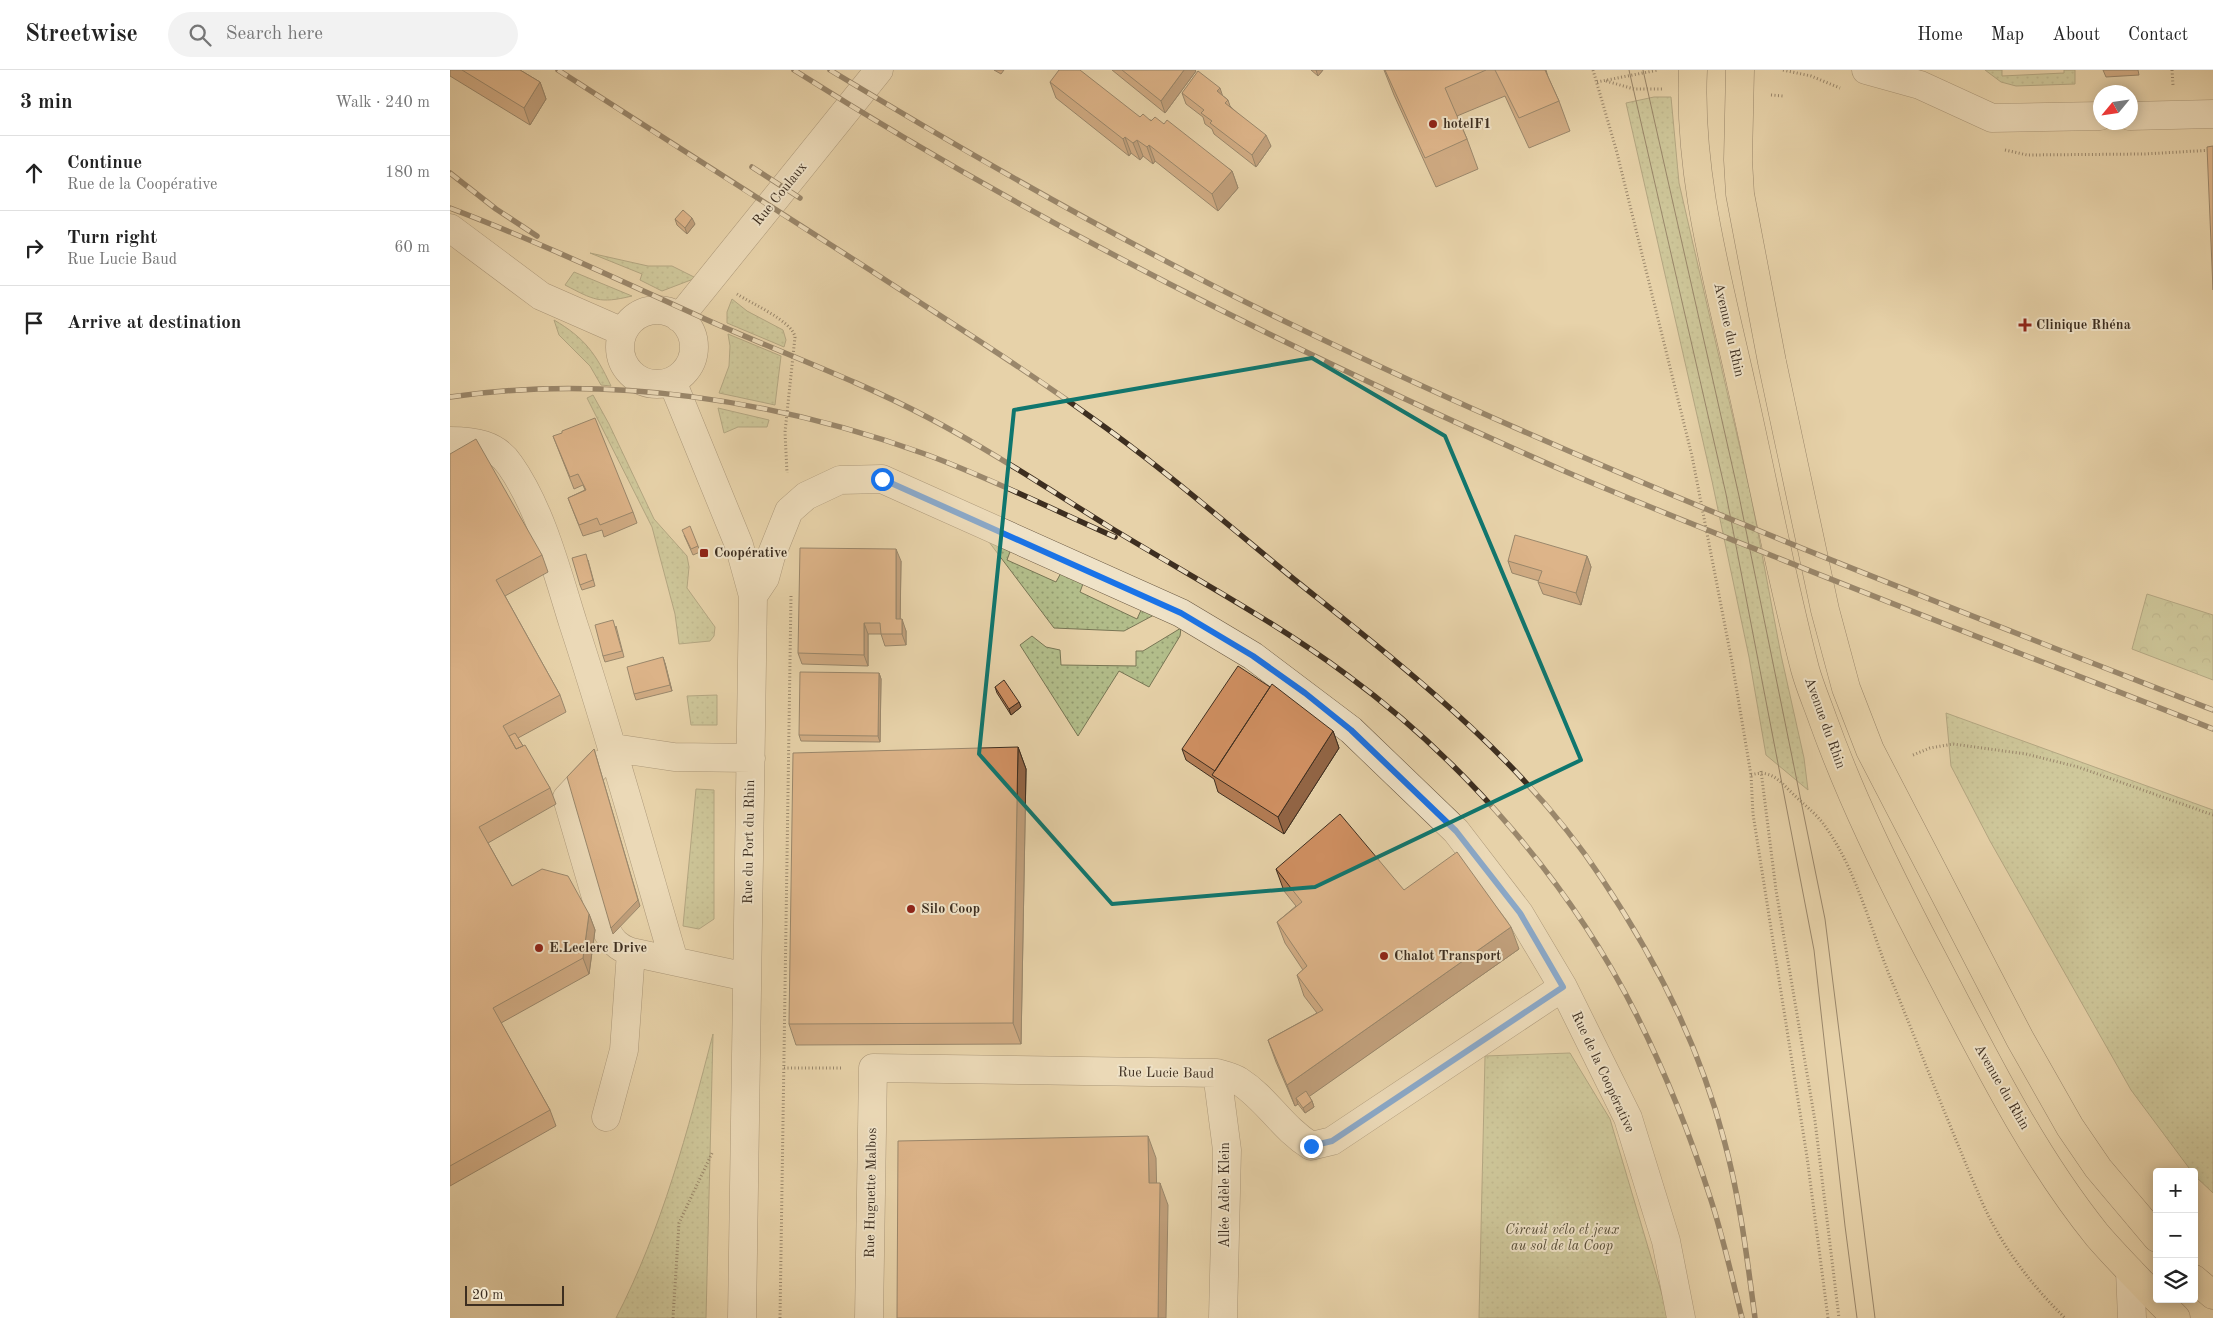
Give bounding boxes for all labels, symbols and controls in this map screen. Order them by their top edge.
search box [168,12,518,57]
icon: search [186,21,214,49]
text: Streetwise [25,23,138,47]
text: Search here [226,25,323,44]
text: Home [1917,26,1963,44]
text: Map [1991,26,2024,44]
text: About [2052,26,2100,44]
text: Contact [2128,26,2188,44]
north arrow [2093,85,2138,130]
text: 3 min [20,92,73,113]
text: Walk · 240 m [335,95,430,111]
place label: hotelF1 [1443,117,1491,131]
marker: hotelF1 [1427,118,1439,130]
text: Continue [67,154,142,173]
icon: ahead [20,159,48,187]
street label: Rue Coulaux [750,160,810,228]
text: 180 m [385,165,430,181]
text: Rue de la Coopérative [67,177,217,193]
text: Turn right [67,229,157,248]
icon: right [20,234,48,262]
text: 60 m [394,240,430,256]
text: Rue Lucie Baud [67,252,177,268]
street label: Avenue du Rhin [1711,282,1747,379]
icon: arrive [20,309,48,337]
text: Arrive at destination [67,314,241,333]
marker: Clinique Rhéna [2018,318,2032,332]
place label: Clinique Rhéna [2036,318,2131,332]
route start [871,468,894,491]
place label: Coopérative [714,546,787,560]
marker: Coopérative [698,547,710,559]
street label: Avenue du Rhin [1802,675,1848,771]
street label: Rue du Port du Rhin [741,779,757,904]
place label: Silo Coop [921,902,980,916]
marker: Silo Coop [905,903,917,915]
place label: E.Leclerc Drive [549,941,647,955]
marker: E.Leclerc Drive [533,942,545,954]
place label: Chalot Transport [1394,949,1501,963]
marker: Chalot Transport [1378,950,1390,962]
street label: Rue de la Coopérative [1569,1009,1637,1135]
street label: Avenue du Rhin [1972,1042,2032,1132]
street label: Rue Lucie Baud [1118,1065,1214,1081]
street label: Rue Huguette Malbos [863,1128,879,1258]
route end [1300,1135,1323,1158]
street label: Allée Adèle Klein [1218,1142,1232,1248]
map controls [2153,1168,2198,1303]
button: + [2153,1168,2198,1213]
button: − [2153,1213,2198,1258]
park label: Circuit vélo et jeux au sol de la Coop [1505,1223,1619,1254]
button: layers [2153,1258,2198,1303]
scale bar [465,1283,564,1306]
text: 20 m [472,1288,503,1302]

